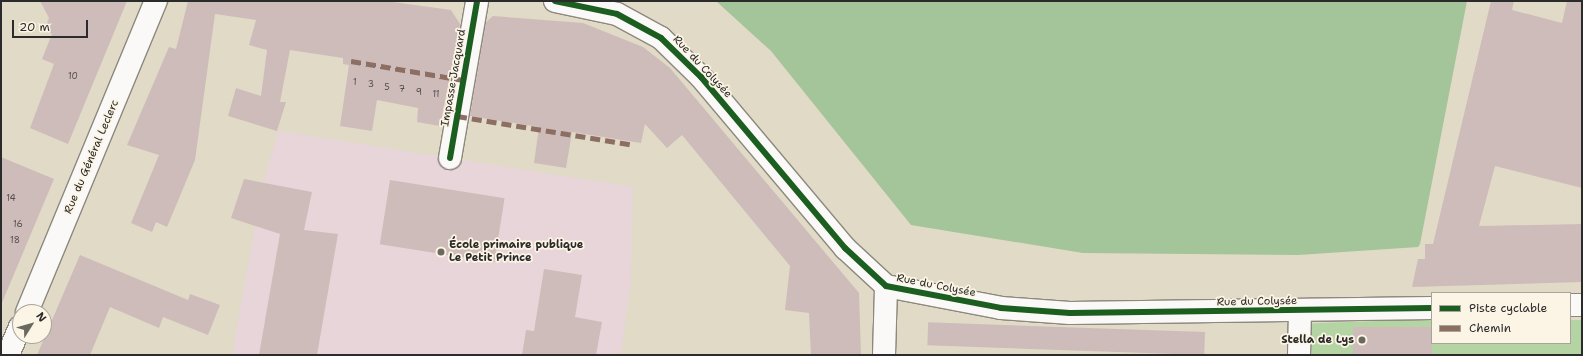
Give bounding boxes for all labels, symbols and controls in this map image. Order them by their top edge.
scale bar [14,12,90,38]
text: 20 m [19,19,50,35]
street label: Impasse Jacquard [439,28,469,128]
street label: Rue du Colysée [670,33,734,101]
house number: 10 [68,71,78,81]
house number: 1 [353,77,357,87]
house number: 3 [368,79,374,89]
house number: 5 [384,82,390,92]
house number: 7 [399,84,405,94]
house number: 9 [416,87,422,97]
house number: 11 [432,89,440,99]
street label: Rue du Général Leclerc [62,98,122,216]
house number: 14 [6,193,16,203]
house number: 16 [13,219,23,229]
house number: 18 [10,235,20,245]
place label: École primaire publique Le Petit Prince [449,239,583,265]
marker: École primaire publique Le Petit Prince [436,247,446,257]
street label: Rue du Colysée [895,272,977,300]
legend [1431,292,1571,344]
street label: Rue du Colysée [1217,295,1297,309]
text: Piste cyclable [1469,300,1547,316]
north arrow [12,304,52,344]
text: N [33,309,50,325]
text: Chemin [1469,320,1511,336]
place label: Stella de Lys [1281,333,1354,347]
marker: Stella de Lys [1357,335,1367,345]

